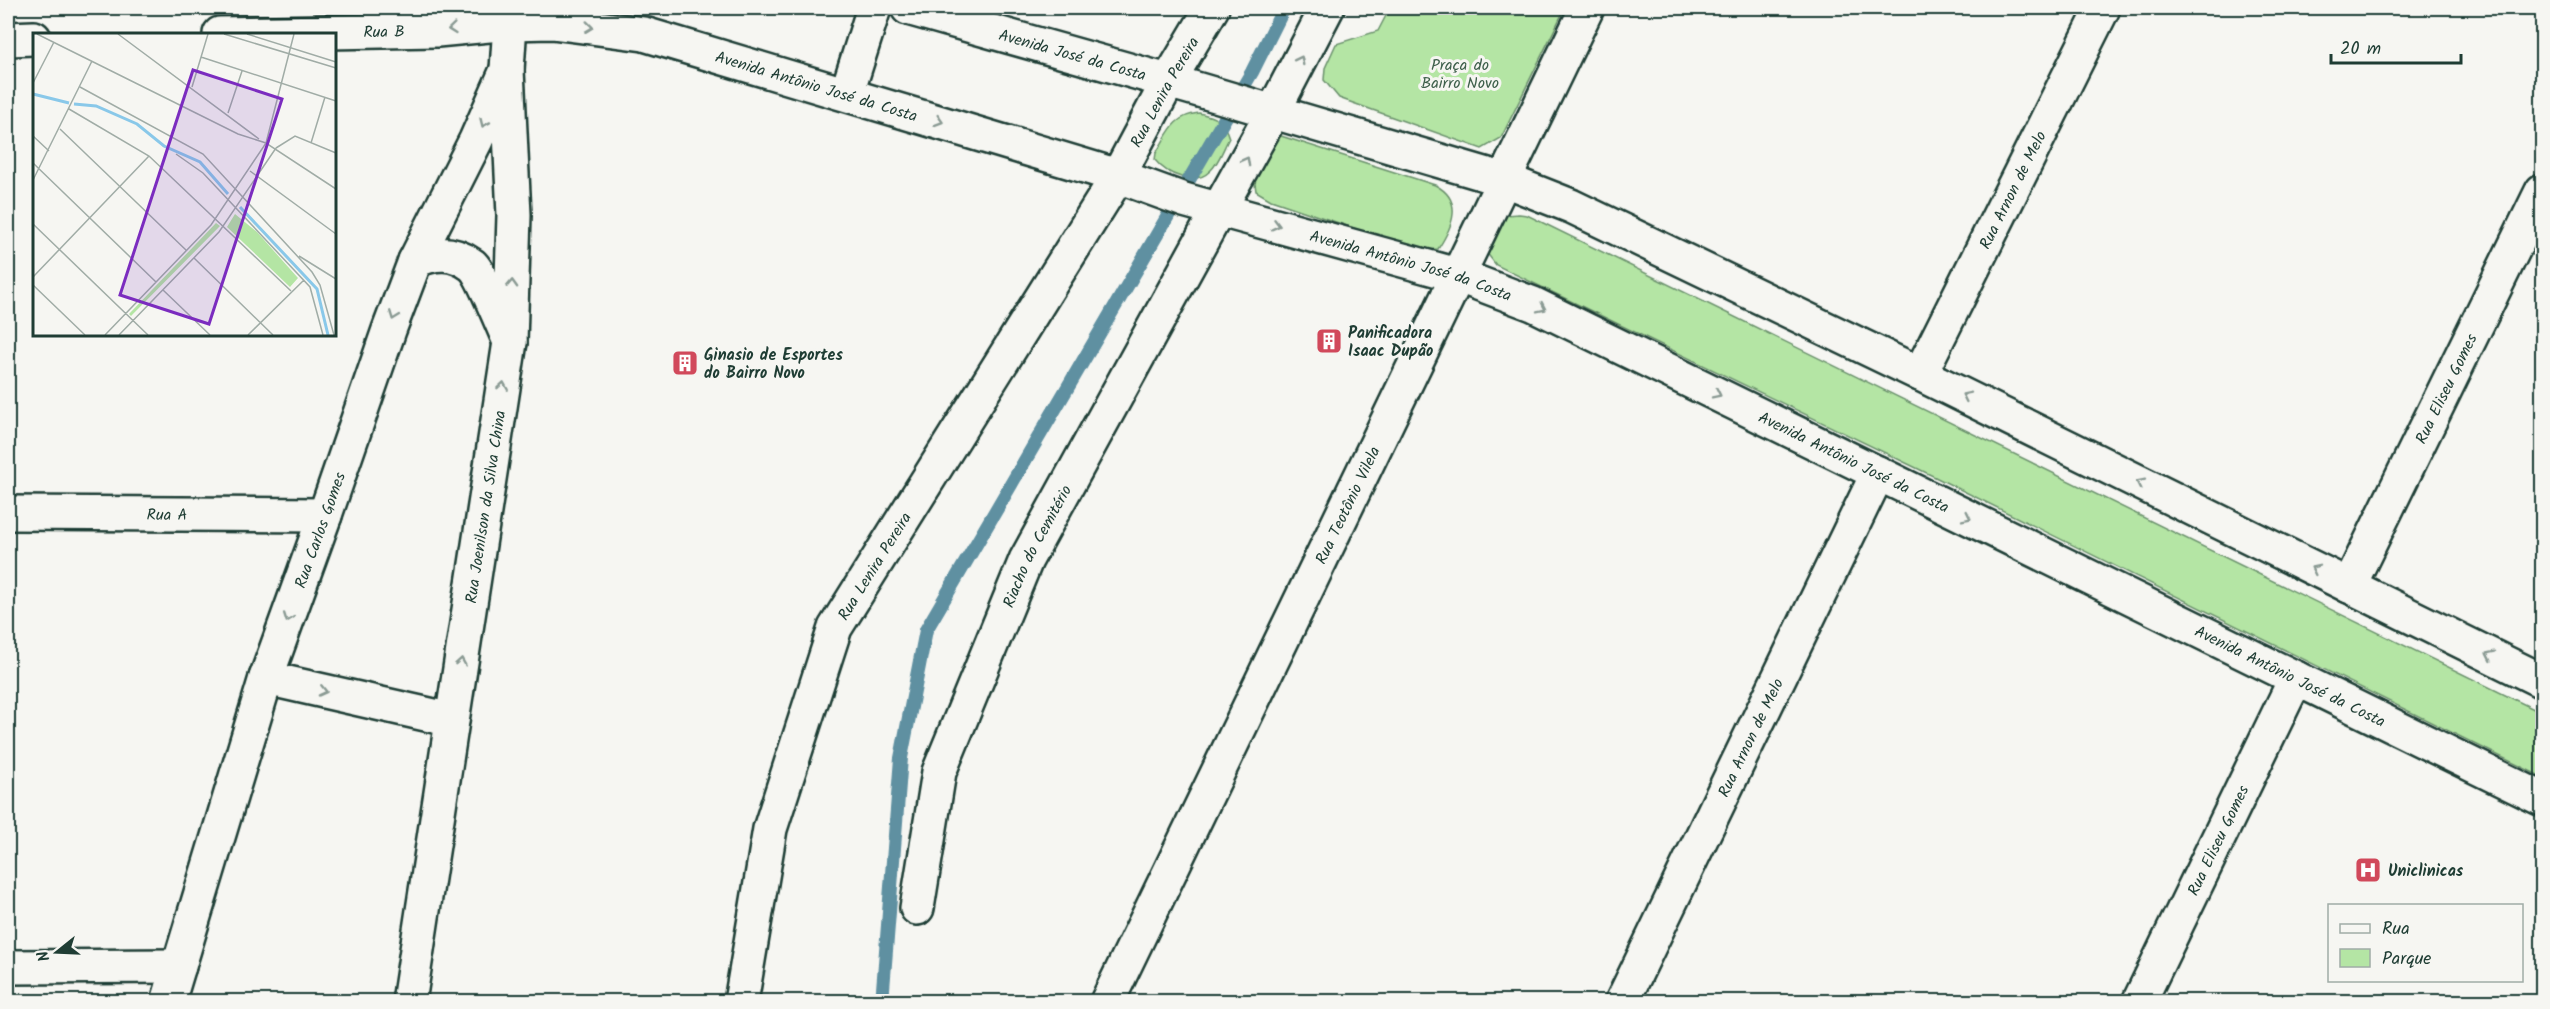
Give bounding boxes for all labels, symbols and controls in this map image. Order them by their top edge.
street label: Rua B [363,20,405,45]
one-way arrow [585,20,594,33]
one-way arrow [447,22,456,35]
street label: Avenida José da Costa [996,23,1149,88]
scale bar [2331,27,2462,65]
street label: Rua Lenira Pereira [1124,32,1206,152]
inset map [33,33,336,336]
text: 20 m [2340,35,2381,64]
street label: Avenida Antônio José da Costa [712,45,920,129]
park label: Praça do Bairro Novo [1421,53,1499,96]
one-way arrow [1293,56,1304,66]
one-way arrow [933,114,944,126]
one-way arrow [479,117,491,128]
street label: Rua Arnon de Melo [1973,127,2054,254]
one-way arrow [1239,157,1250,167]
one-way arrow [1270,218,1281,230]
street label: Avenida Antônio José da Costa [1307,224,1515,309]
one-way arrow [506,279,518,288]
one-way arrow [1535,301,1546,313]
one-way arrow [389,309,401,320]
place label: Panificadora Isaac Dupão [1348,321,1433,364]
building icon: Panificadora Isaac Dupão [1314,326,1344,356]
street label: Rua Eliseu Gomes [2409,329,2485,448]
place label: Ginasio de Esportes do Bairro Novo [704,343,843,386]
building icon: Ginasio de Esportes do Bairro Novo [670,348,700,378]
one-way arrow [497,381,509,391]
one-way arrow [1710,387,1721,399]
one-way arrow [1961,392,1972,404]
street label: Avenida Antônio José da Costa [1754,405,1953,520]
street label: Rua Joenilson da Silva China [459,409,513,605]
street label: Rua Teotônio Vilela [1309,442,1388,569]
street label: Rua Carlos Gomes [289,469,353,592]
one-way arrow [2136,478,2147,490]
street label: Riacho do Cemitério [997,481,1079,612]
street label: Rua A [147,503,188,528]
street label: Rua Lenira Pereira [832,508,919,626]
one-way arrow [1961,510,1972,521]
one-way arrow [2311,564,2322,576]
one-way arrow [282,613,295,623]
street label: Avenida Antônio José da Costa [2190,619,2390,734]
one-way arrow [2485,651,2496,663]
one-way arrow [455,657,467,666]
street label: Rua Arnon de Melo [1712,674,1791,802]
one-way arrow [318,683,328,696]
street label: Rua Eliseu Gomes [2181,781,2256,900]
hospital icon: Uniclinicas [2353,855,2383,885]
place label: Uniclinicas [2388,859,2464,884]
legend [2328,904,2523,982]
text: Rua [2382,915,2410,944]
north arrow [27,922,87,982]
text: Parque [2382,945,2431,974]
text: N [31,948,58,965]

